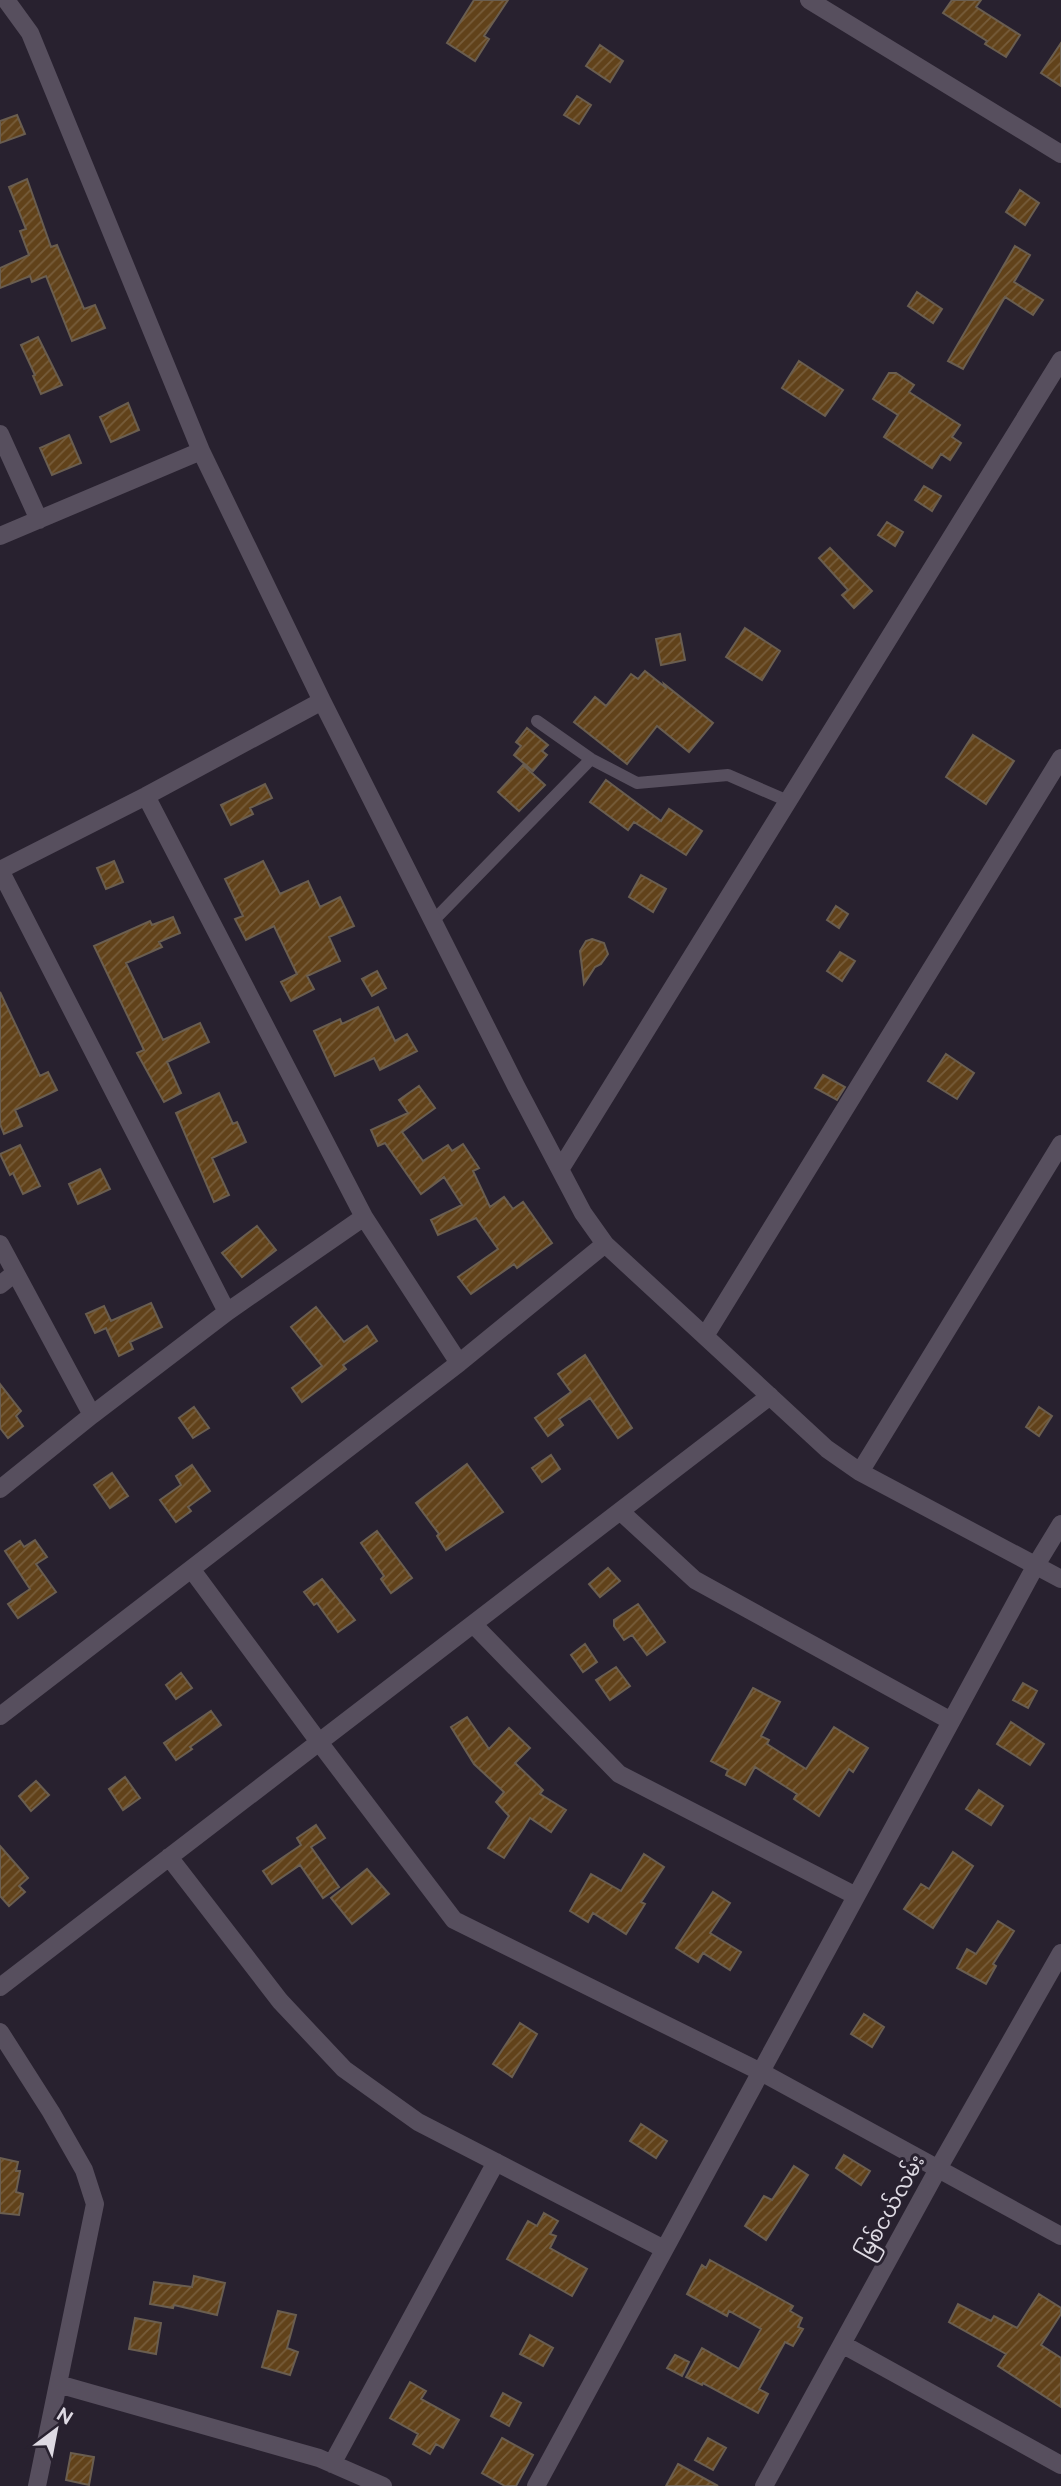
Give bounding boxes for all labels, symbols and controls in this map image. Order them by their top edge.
street label: မြစ်ငယ်လမ်း [849,2149,934,2266]
north arrow [21,2395,91,2465]
text: N [53,2402,77,2429]

